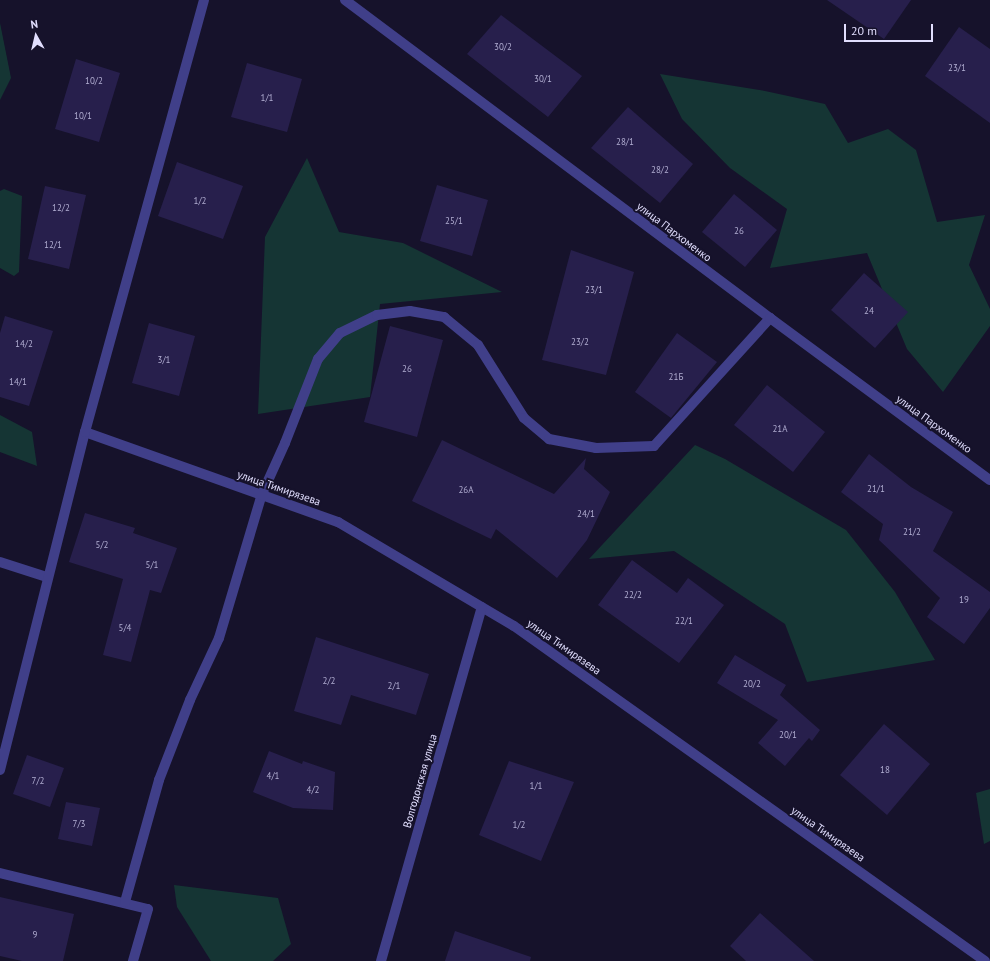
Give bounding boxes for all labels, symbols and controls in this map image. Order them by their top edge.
north arrow [16,16,56,56]
scale bar [846,16,935,42]
text: N [30,17,39,32]
text: 20 m [851,23,877,38]
house number: 30/2 [494,42,512,52]
house number: 23/1 [948,63,966,73]
house number: 30/1 [534,74,552,84]
house number: 10/2 [85,76,103,86]
house number: 1/1 [261,93,273,103]
house number: 10/1 [74,111,92,121]
house number: 28/1 [616,137,634,147]
house number: 28/2 [651,165,669,175]
house number: 1/2 [194,196,206,206]
street label: улица Пархоменко [634,200,714,264]
house number: 12/2 [52,203,70,213]
house number: 25/1 [445,216,463,226]
house number: 26 [734,226,744,236]
house number: 12/1 [44,240,62,250]
house number: 23/1 [585,285,603,295]
house number: 24 [864,306,874,316]
house number: 23/2 [571,337,589,347]
house number: 14/2 [15,339,33,349]
house number: 3/1 [158,355,170,365]
house number: 26 [402,364,412,374]
house number: 21Б [669,372,683,382]
house number: 14/1 [9,377,27,387]
street label: улица Пархоменко [894,392,974,456]
house number: 21А [772,424,788,434]
street label: улица Тимирязева [235,468,323,508]
house number: 21/1 [867,484,885,494]
house number: 26А [458,485,474,495]
house number: 24/1 [577,509,595,519]
house number: 21/2 [903,527,921,537]
house number: 5/2 [96,540,108,550]
house number: 5/1 [146,560,158,570]
house number: 22/2 [624,590,642,600]
house number: 19 [959,595,969,605]
house number: 22/1 [675,616,693,626]
street label: улица Тимирязева [524,617,604,677]
house number: 5/4 [119,623,131,633]
house number: 2/2 [323,676,335,686]
house number: 20/2 [743,679,761,689]
house number: 2/1 [388,681,400,691]
house number: 20/1 [779,730,797,740]
street label: Волгодонская улица [400,733,440,829]
house number: 18 [880,765,890,775]
house number: 4/1 [267,771,279,781]
house number: 7/2 [32,776,44,786]
house number: 1/1 [530,781,542,791]
house number: 4/2 [307,785,319,795]
street label: улица Тимирязева [788,804,868,864]
house number: 7/3 [73,819,85,829]
house number: 1/2 [513,820,525,830]
house number: 9 [33,930,37,940]

